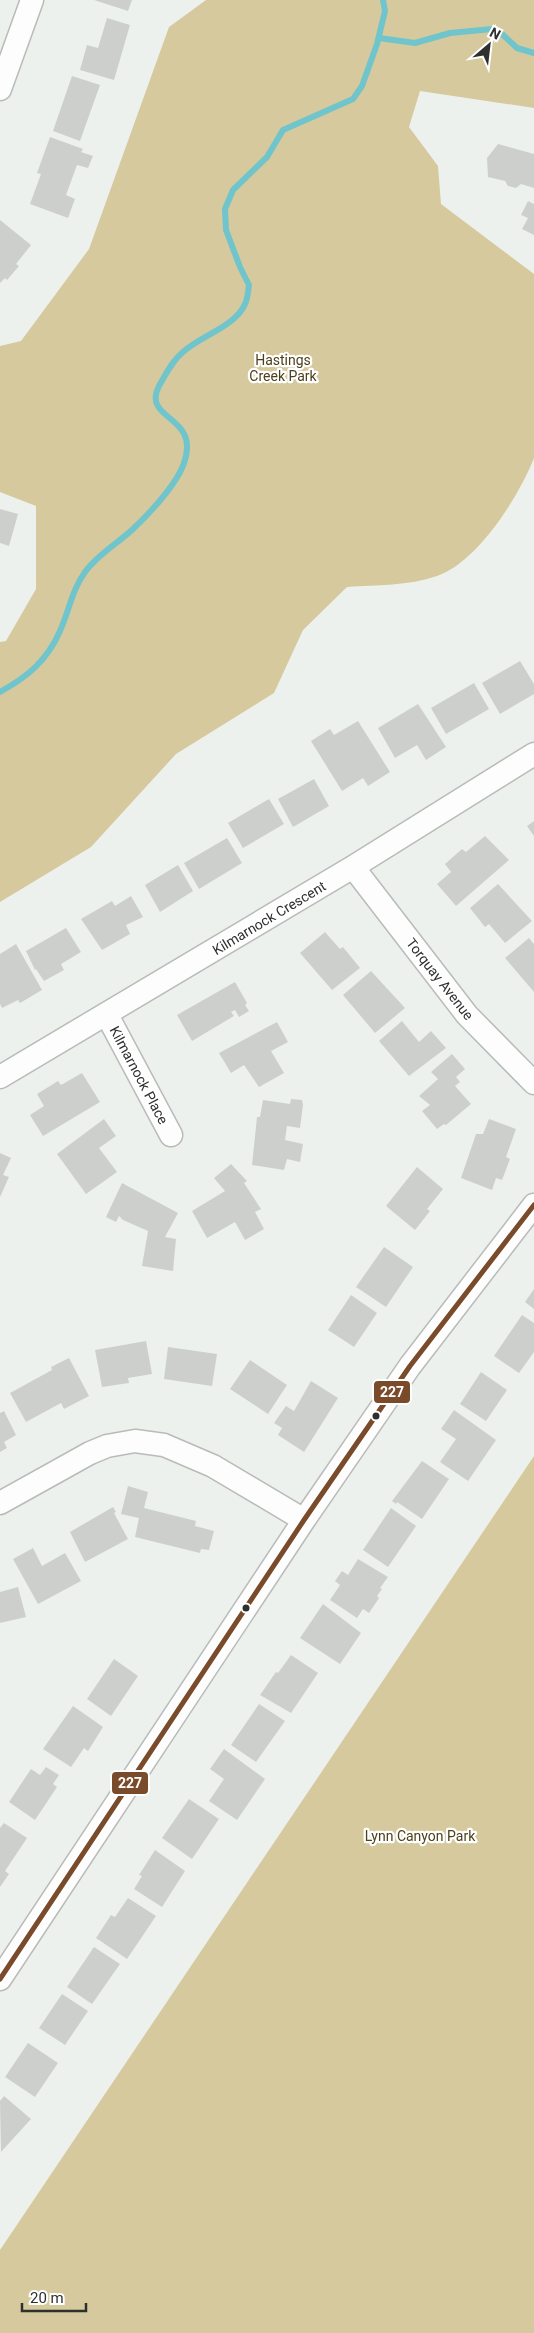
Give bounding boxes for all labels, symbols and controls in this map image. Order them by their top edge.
north arrow [464,20,514,70]
text: N [487,24,503,43]
park label: Hastings Creek Park [249,352,318,384]
street label: Kilmarnock Crescent [209,878,329,958]
street label: Torquay Avenue [403,935,477,1023]
street label: Kilmarnock Place [106,1023,172,1127]
line badge: 227 [373,1380,411,1404]
text: 227 [380,1384,404,1400]
unlabelled marker [371,1411,381,1421]
unlabelled marker [241,1603,251,1613]
line badge: 227 [111,1771,149,1795]
text: 227 [118,1775,142,1791]
park label: Lynn Canyon Park [365,1828,476,1844]
scale bar [22,2280,86,2312]
text: 20 m [30,2289,64,2307]

